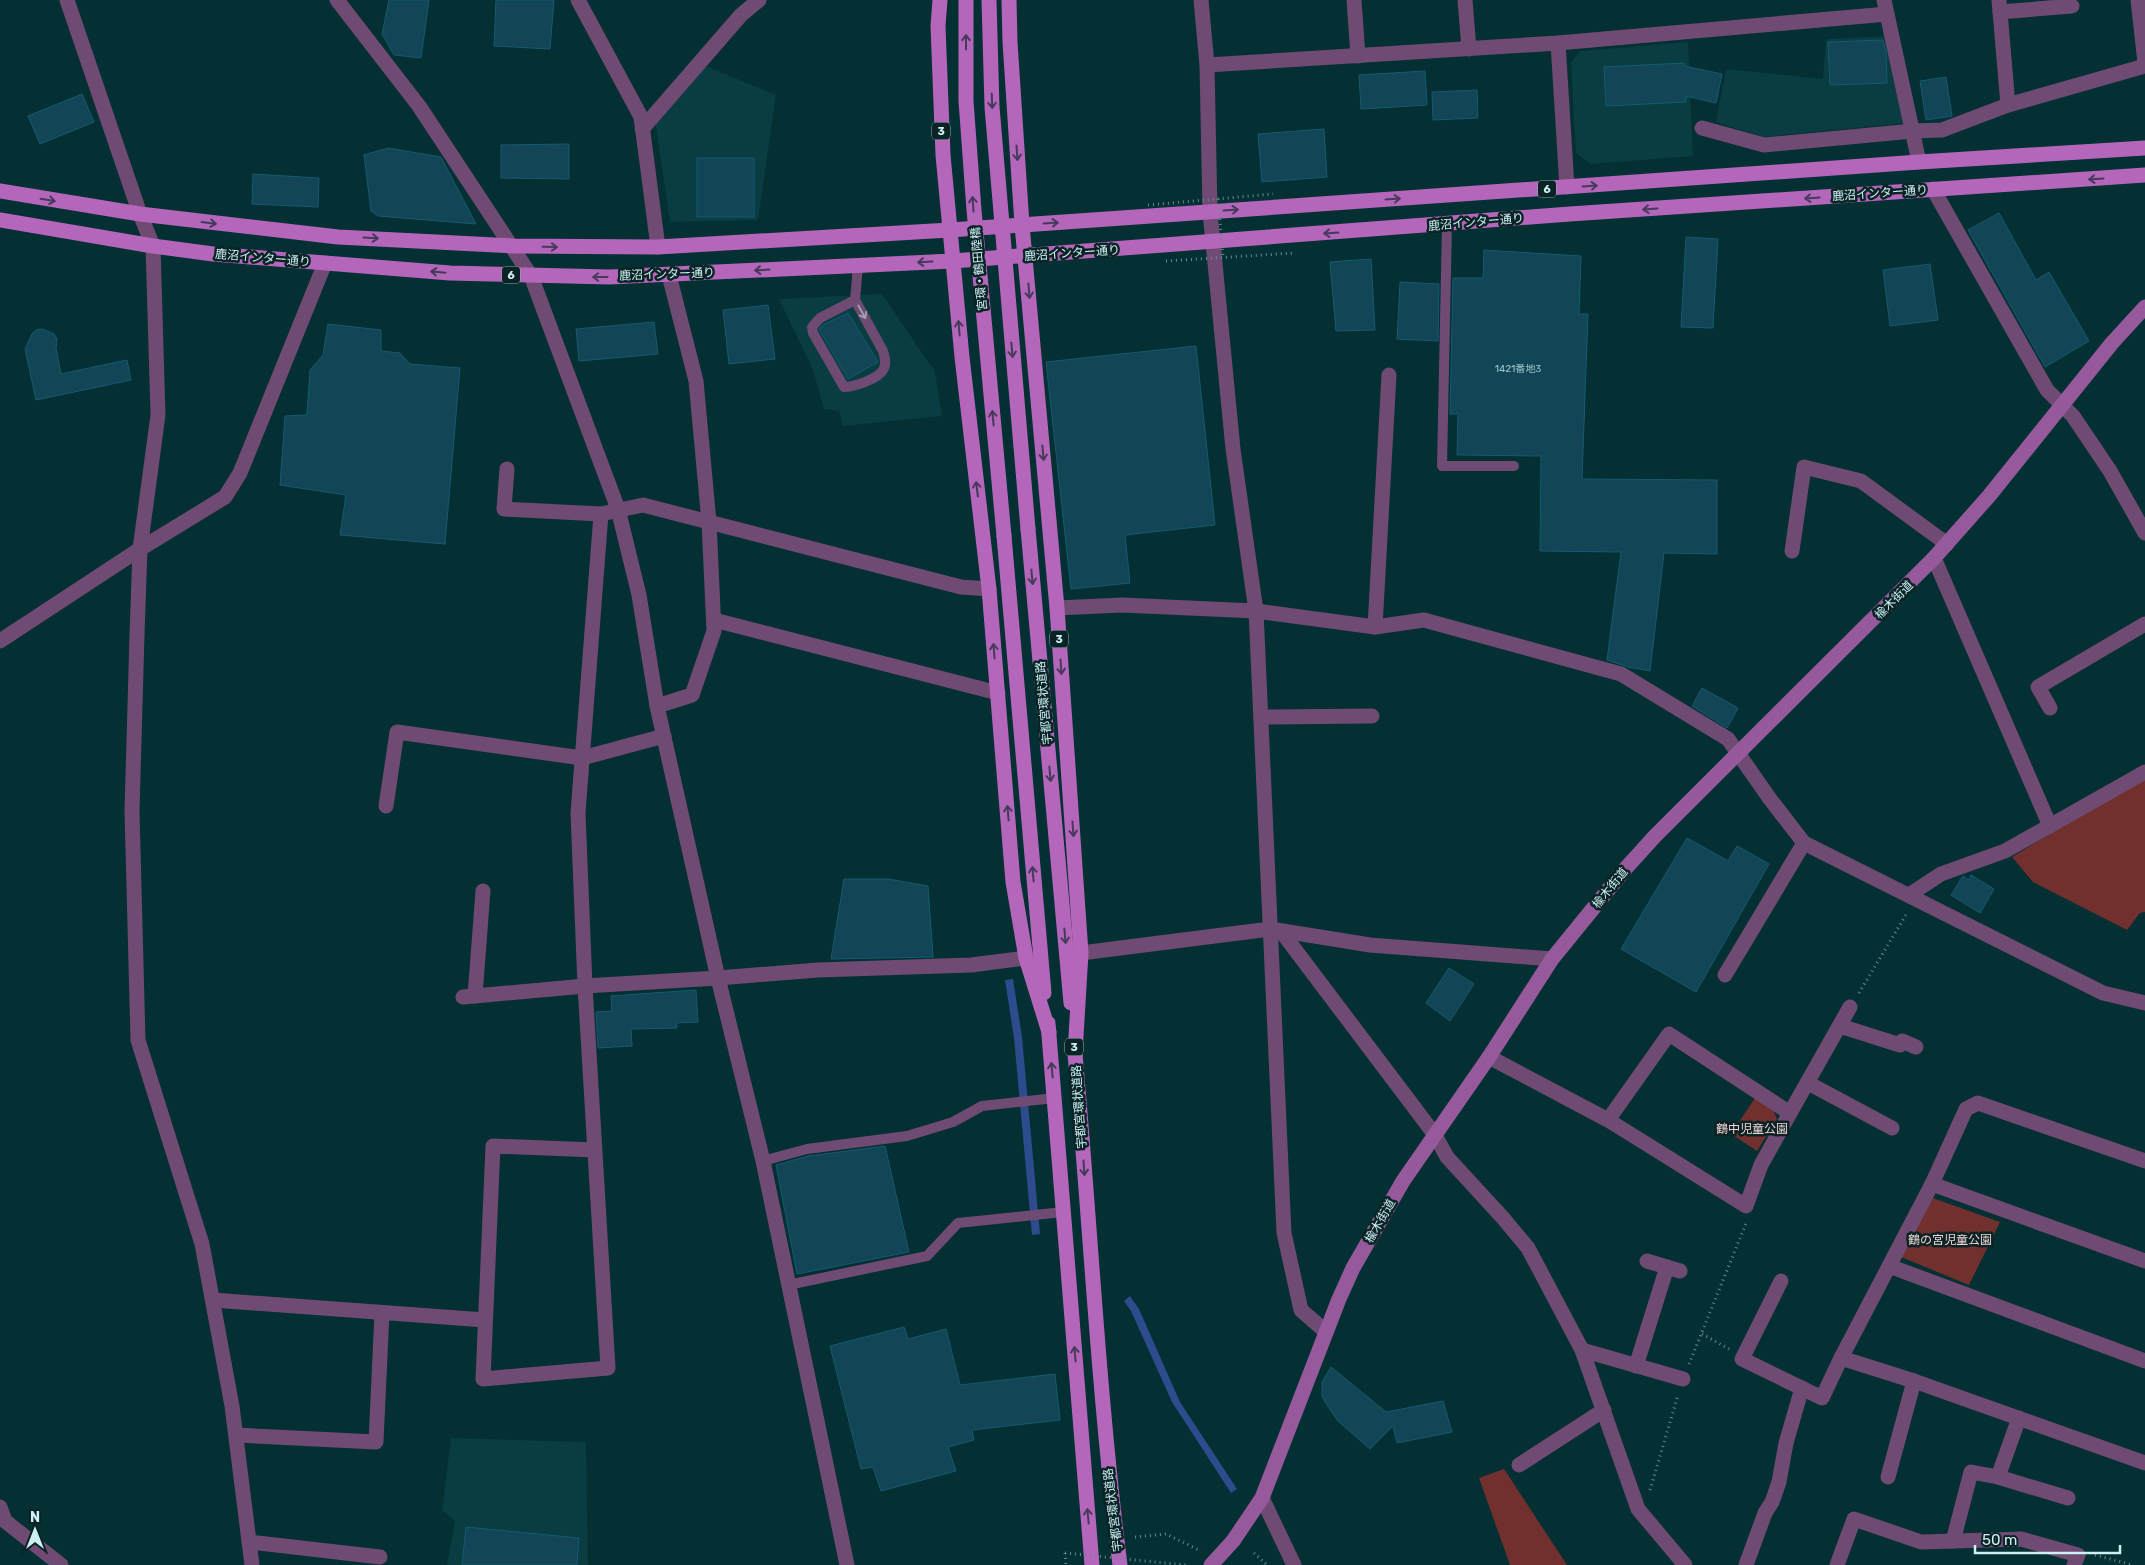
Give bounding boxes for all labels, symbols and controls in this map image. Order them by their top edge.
one-way arrow [961,34,971,50]
one-way arrow [987,92,997,109]
road number: 3 [932,122,950,140]
one-way arrow [1013,145,1022,161]
one-way arrow [2089,174,2105,183]
road number: 6 [1538,180,1556,198]
one-way arrow [1581,181,1597,190]
street label: 鹿沼インター通り [1832,183,1928,203]
one-way arrow [1804,193,1820,202]
one-way arrow [1384,194,1400,204]
one-way arrow [40,195,56,205]
one-way arrow [969,196,978,212]
one-way arrow [1642,204,1658,213]
one-way arrow [1222,206,1238,215]
street label: 鹿沼インター通り [1428,211,1524,233]
one-way arrow [201,218,217,228]
one-way arrow [1043,218,1059,228]
street label: 宮環・鶴田陸橋 [968,227,990,311]
one-way arrow [1323,228,1339,238]
one-way arrow [362,234,378,243]
one-way arrow [542,242,558,252]
street label: 鹿沼インター通り [1024,243,1120,263]
street label: 鹿沼インター通り [215,247,311,269]
one-way arrow [917,258,933,267]
street label: 鹿沼インター通り [619,265,715,283]
road number: 6 [502,266,520,284]
one-way arrow [755,266,771,275]
one-way arrow [430,268,446,277]
one-way arrow [592,272,608,282]
one-way arrow [1024,283,1033,299]
one-way arrow [857,305,867,319]
one-way arrow [955,320,964,336]
one-way arrow [1008,342,1017,358]
house number: 1421番地3 [1495,363,1541,375]
one-way arrow [988,411,998,427]
one-way arrow [1038,444,1048,460]
one-way arrow [972,481,982,497]
one-way arrow [1028,569,1037,585]
street label: 楡木街道 [1872,578,1916,622]
road number: 3 [1050,630,1068,648]
one-way arrow [990,643,999,659]
one-way arrow [1057,659,1066,675]
street label: 宇都宮環状道路 [1033,661,1055,745]
one-way arrow [1045,766,1055,782]
one-way arrow [1003,805,1013,821]
one-way arrow [1068,821,1077,837]
street label: 楡木街道 [1589,865,1631,911]
one-way arrow [1028,866,1038,882]
one-way arrow [1060,928,1069,944]
road number: 3 [1065,1038,1083,1056]
one-way arrow [1047,1063,1056,1079]
street label: 宇都宮環状道路 [1069,1065,1089,1149]
park label: 鶴中児童公園 [1716,1122,1788,1136]
one-way arrow [1079,1159,1088,1175]
street label: 楡木街道 [1362,1197,1398,1245]
park label: 鶴の宮児童公園 [1908,1233,1992,1247]
one-way arrow [1070,1347,1080,1363]
street label: 宇都宮環状道路 [1101,1467,1125,1553]
north arrow [10,1505,60,1555]
text: N [30,1509,40,1526]
one-way arrow [1084,1509,1093,1525]
scale bar [1975,1522,2120,1554]
text: 50 m [1982,1531,2017,1549]

